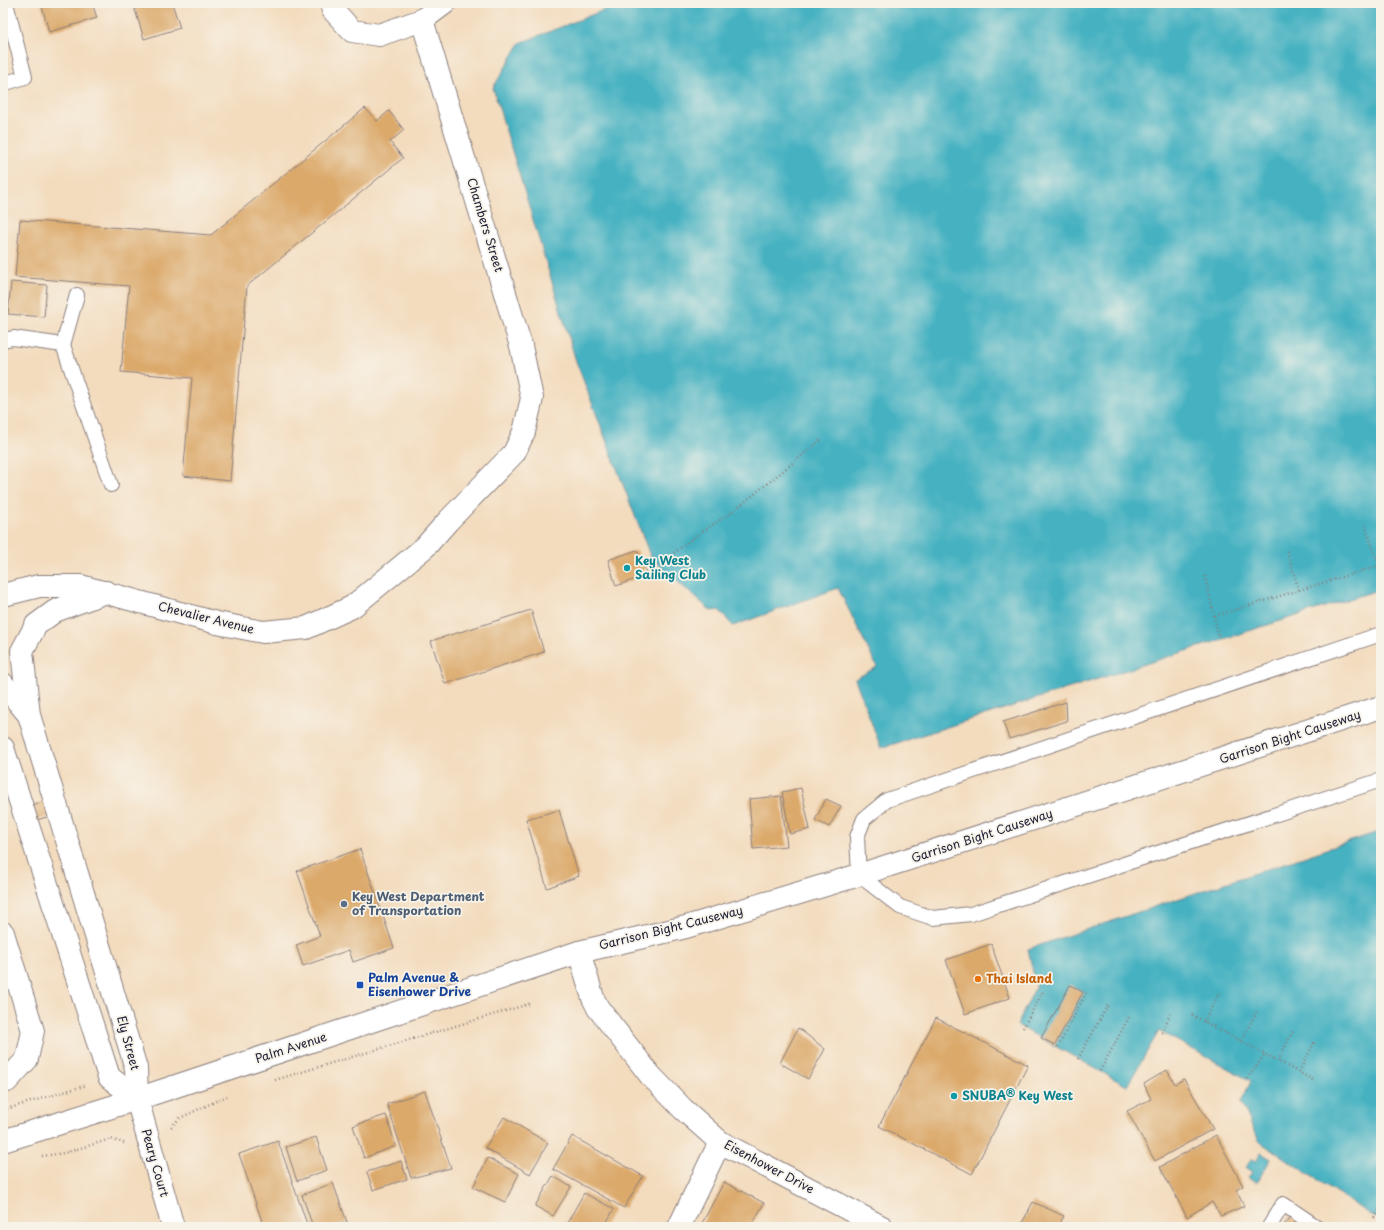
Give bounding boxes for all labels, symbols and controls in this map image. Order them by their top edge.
street label: Chambers Street [463,175,509,274]
place label: Key West Sailing Club [635,551,706,583]
marker: Key West Sailing Club [622,563,632,573]
street label: Chevalier Avenue [156,596,257,638]
street label: Garrison Bight Causeway [1217,705,1363,767]
street label: Garrison Bight Causeway [909,804,1055,866]
place label: Key West Department of Transportation [352,887,485,919]
marker: Key West Department of Transportation [339,899,349,909]
street label: Garrison Bight Causeway [597,900,745,954]
place label: Palm Avenue & Eisenhower Drive [368,968,472,1000]
place label: Thai Island [986,969,1052,987]
marker: Thai Island [973,974,983,984]
marker: Palm Avenue & Eisenhower Drive [355,980,365,990]
street label: Ely Street [113,1014,145,1072]
street label: Palm Avenue [253,1027,329,1067]
place label: SNUBA® Key West [962,1086,1073,1104]
marker: SNUBA® Key West [949,1091,959,1101]
street label: Peary Court [138,1127,174,1199]
street label: Eisenhower Drive [721,1135,818,1197]

